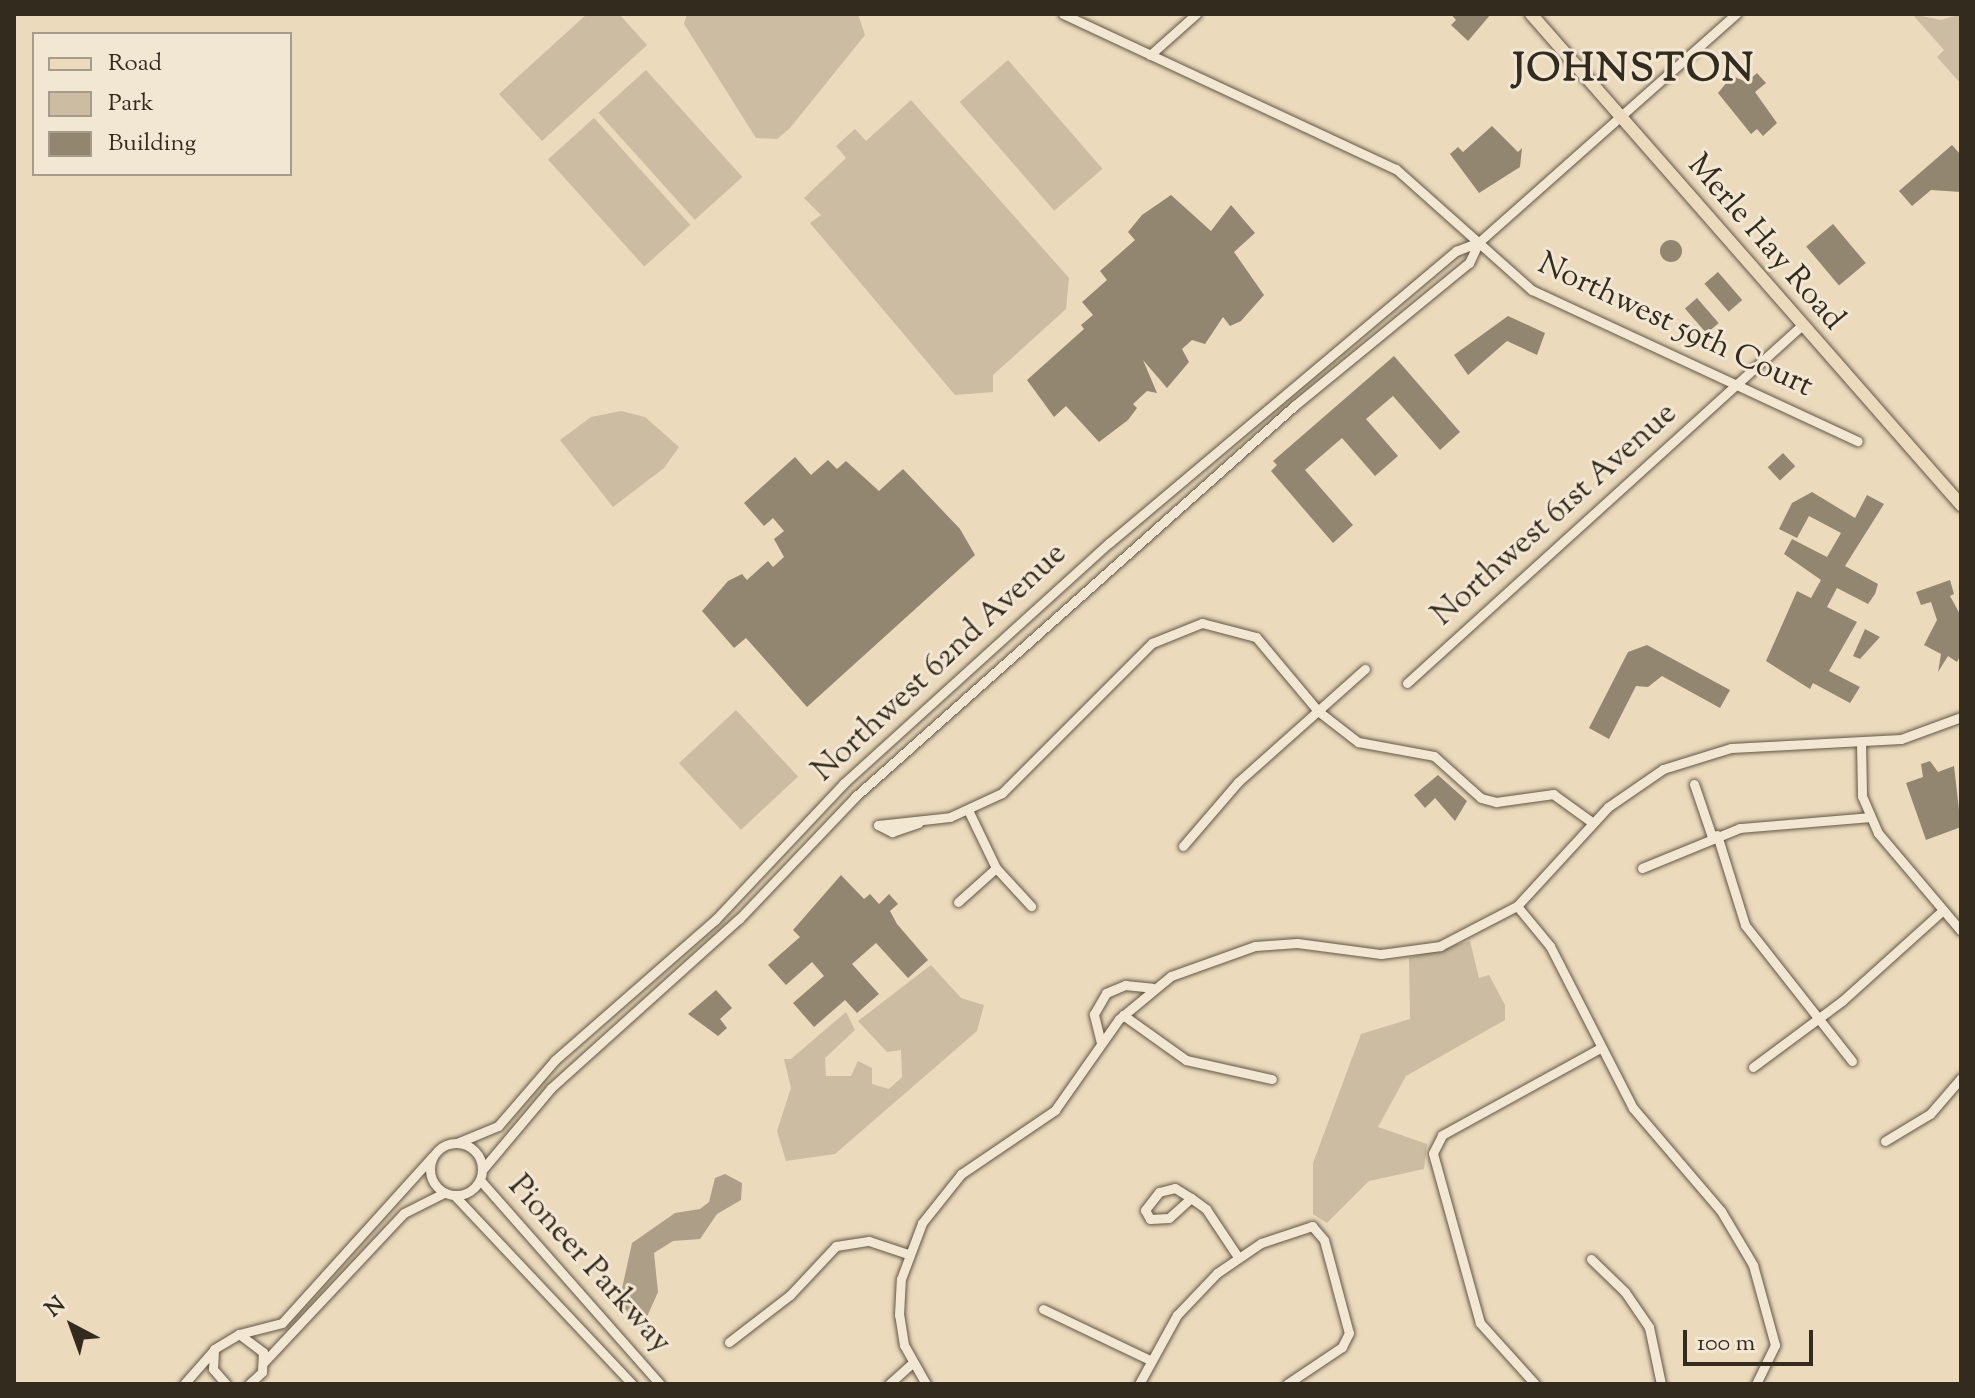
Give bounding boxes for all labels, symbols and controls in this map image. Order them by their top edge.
legend [32,32,292,176]
text: Road [108,47,162,81]
district label: JOHNSTON [1513,47,1755,95]
text: Park [108,87,154,121]
text: Building [108,127,196,161]
street label: Merle Hay Road [1678,147,1852,339]
street label: Northwest 59th Court [1531,245,1819,407]
street label: Northwest 61st Avenue [1425,395,1685,635]
street label: Northwest 62nd Avenue [805,535,1075,791]
street label: Pioneer Parkway [499,1168,679,1362]
north arrow [32,1286,112,1366]
text: N [39,1290,73,1326]
scale bar [1687,1314,1817,1364]
text: 100 m [1697,1327,1755,1361]

